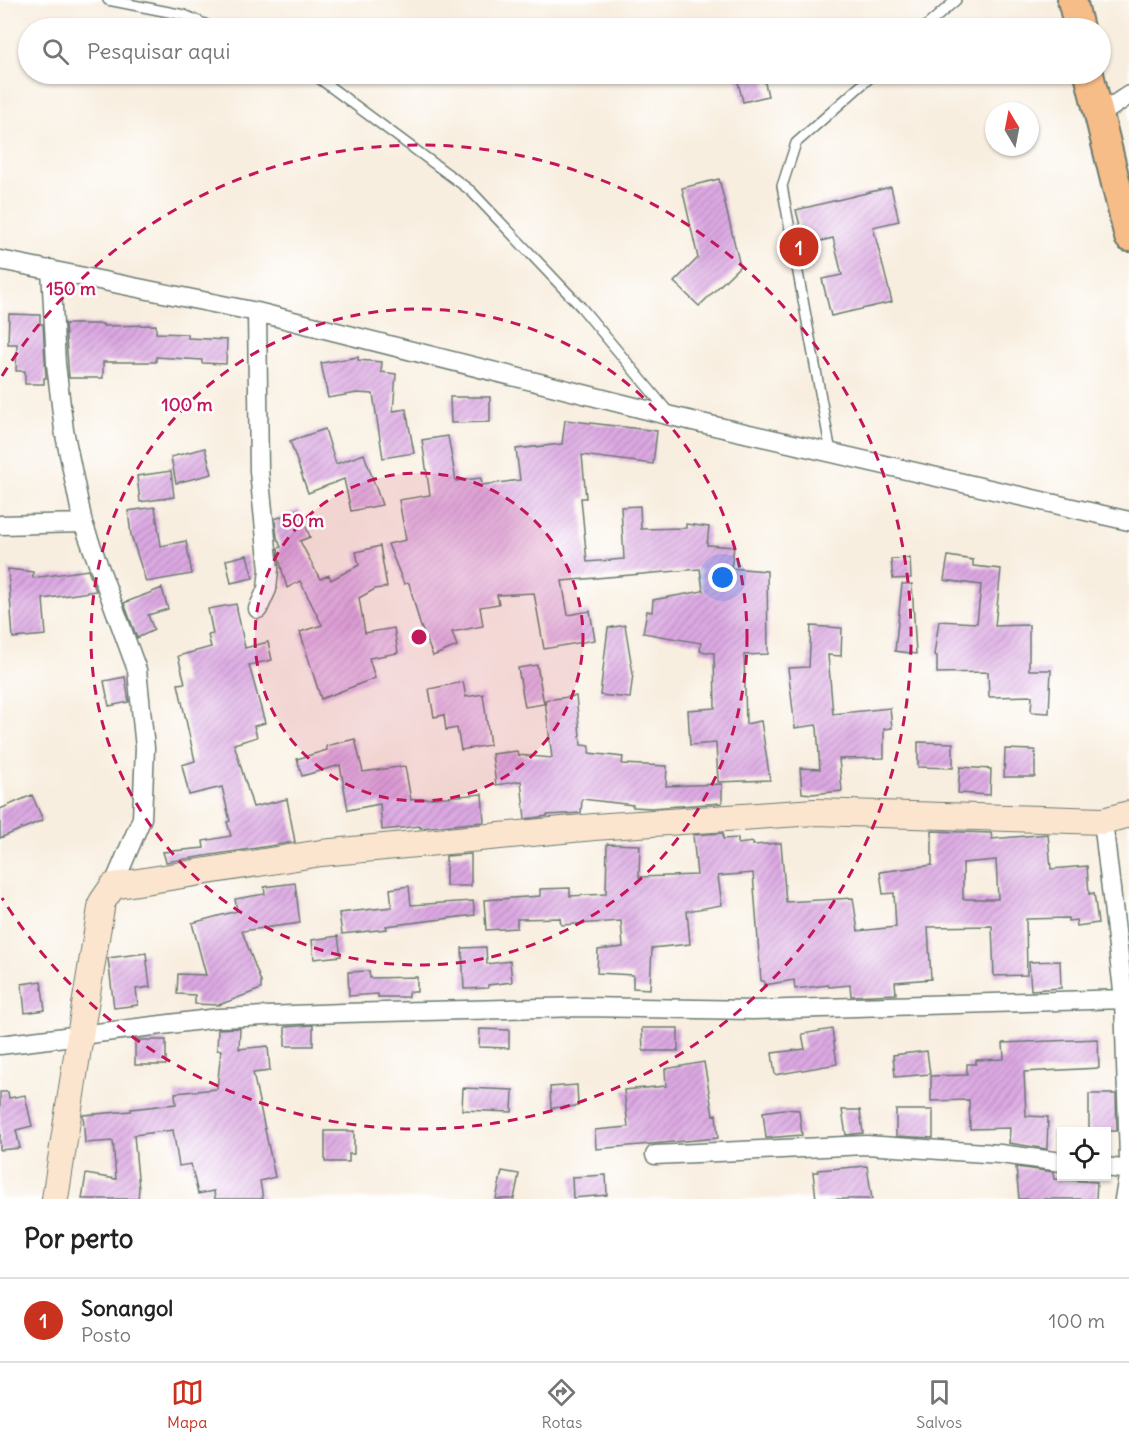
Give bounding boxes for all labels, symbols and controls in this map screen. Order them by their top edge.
search box [18,18,1111,84]
icon: search [39,35,72,68]
text: Pesquisar aqui [87,37,230,65]
north arrow [985,102,1039,156]
pin: 1 [780,224,818,270]
text: 150 m [46,277,96,300]
text: 100 m [162,393,213,416]
text: 50 m [282,509,324,532]
your location [708,563,737,592]
centre of rings [409,627,429,647]
map controls [1057,1127,1111,1181]
button: locate [1057,1127,1111,1181]
text: Por perto [24,1222,133,1255]
text: Sonangol [81,1294,173,1322]
text: 1 [40,1308,47,1333]
text: 100 m [1048,1308,1105,1333]
text: Posto [81,1322,131,1347]
tab: Mapa [167,1376,207,1432]
tab: Rotas [541,1376,582,1432]
tab: Salvos [916,1376,962,1432]

